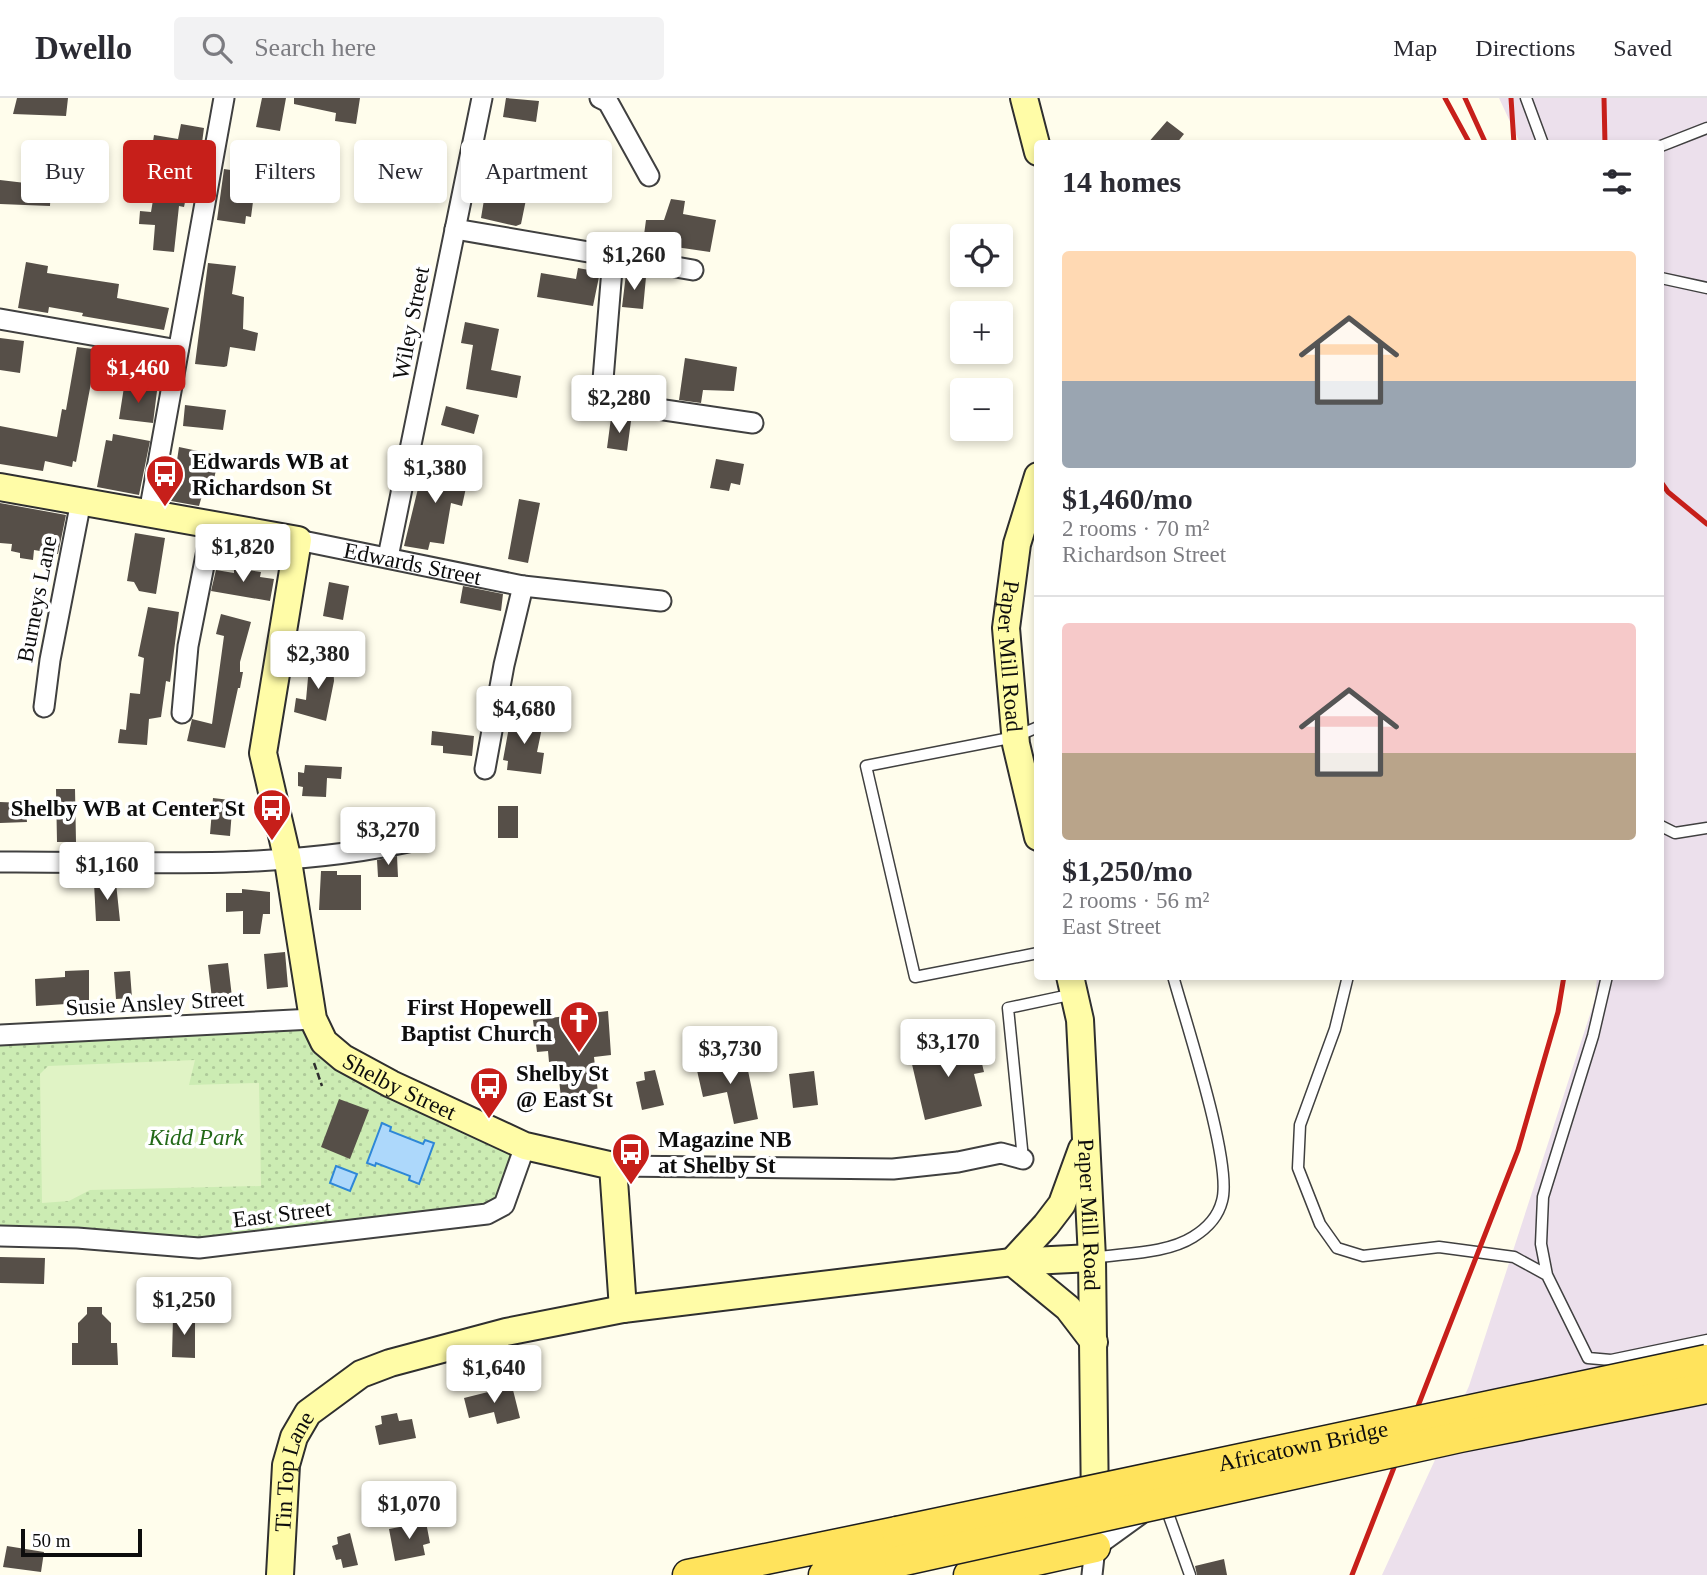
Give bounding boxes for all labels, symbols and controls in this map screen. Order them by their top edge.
search box [174,17,664,80]
icon: search [198,29,236,67]
text: Dwello [35,30,132,66]
text: Search here [254,33,376,62]
text: Map [1393,35,1437,61]
text: Directions [1475,35,1575,61]
text: Saved [1613,35,1672,61]
chip: Buy [21,140,109,203]
chip: Rent [123,140,216,203]
chip: Filters [230,140,340,203]
chip: New [354,140,447,203]
chip: Apartment [461,140,612,203]
icon: filters [1598,163,1636,201]
text: 14 homes [1062,165,1181,198]
map controls [950,224,1013,441]
button: locate [950,224,1013,287]
pin: $1,260 [577,232,691,292]
text: $1,260 [602,242,666,267]
street label: Wiley Street [388,264,434,382]
icon: home [1286,297,1412,423]
button: + [950,301,1013,364]
pin: $1,460 [81,345,195,405]
text: $1,460 [106,355,170,380]
pin: $2,280 [562,376,676,435]
button: − [950,378,1013,441]
text: $2,280 [587,385,651,410]
pin: $1,380 [378,446,492,505]
place label: Edwards WB at Richardson St [192,449,349,500]
bus stop icon: Edwards WB at Richardson St [144,453,186,508]
text: $1,380 [403,455,467,480]
text: $1,460/mo [1062,482,1193,515]
text: 2 rooms · 70 m² [1062,516,1209,541]
pin: $1,820 [186,524,300,584]
street label: Burneys Lane [12,534,62,664]
text: $1,820 [211,534,275,559]
street label: Edwards Street [342,537,484,590]
text: Richardson Street [1062,542,1226,567]
street label: Paper Mill Road [993,579,1027,733]
pin: $2,380 [261,632,375,691]
text: $2,380 [286,641,350,666]
icon: home [1286,669,1412,795]
pin: $4,680 [467,686,581,746]
text: $4,680 [492,696,556,721]
bus stop icon: Shelby WB at Center St [251,787,293,842]
place label: Shelby WB at Center St [11,796,245,821]
pin: $3,270 [331,808,445,867]
text: $3,270 [356,817,420,842]
pin: $1,160 [50,842,164,902]
text: $1,160 [75,852,139,877]
text: $1,250/mo [1062,854,1193,887]
text: 2 rooms · 56 m² [1062,888,1209,913]
text: East Street [1062,914,1161,939]
street label: Susie Ansley Street [65,986,246,1020]
place label: First Hopewell Baptist Church [401,995,552,1046]
church icon: First Hopewell Baptist Church [558,999,600,1054]
pin: $3,170 [891,1020,1005,1079]
pin: $3,730 [673,1026,787,1086]
text: $3,170 [916,1029,980,1054]
text: $3,730 [698,1036,762,1061]
street label: Shelby Street [338,1048,461,1125]
place label: Shelby St @ East St [516,1061,613,1113]
bus stop icon: Shelby St @ East St [468,1065,510,1120]
park label: Kidd Park [147,1125,244,1150]
place label: Magazine NB at Shelby St [658,1127,792,1178]
bus stop icon: Magazine NB at Shelby St [610,1131,652,1186]
street label: Paper Mill Road [1073,1138,1105,1291]
street label: East Street [231,1195,333,1232]
pin: $1,250 [127,1278,241,1337]
text: $1,250 [152,1287,216,1312]
pin: $1,640 [437,1346,551,1405]
text: $1,640 [462,1355,526,1380]
street label: Tin Top Lane [270,1407,319,1533]
street label: Africatown Bridge [1216,1416,1390,1476]
pin: $1,070 [352,1482,466,1541]
text: $1,070 [377,1491,441,1516]
scale bar [21,1526,142,1558]
text: 50 m [32,1530,71,1551]

